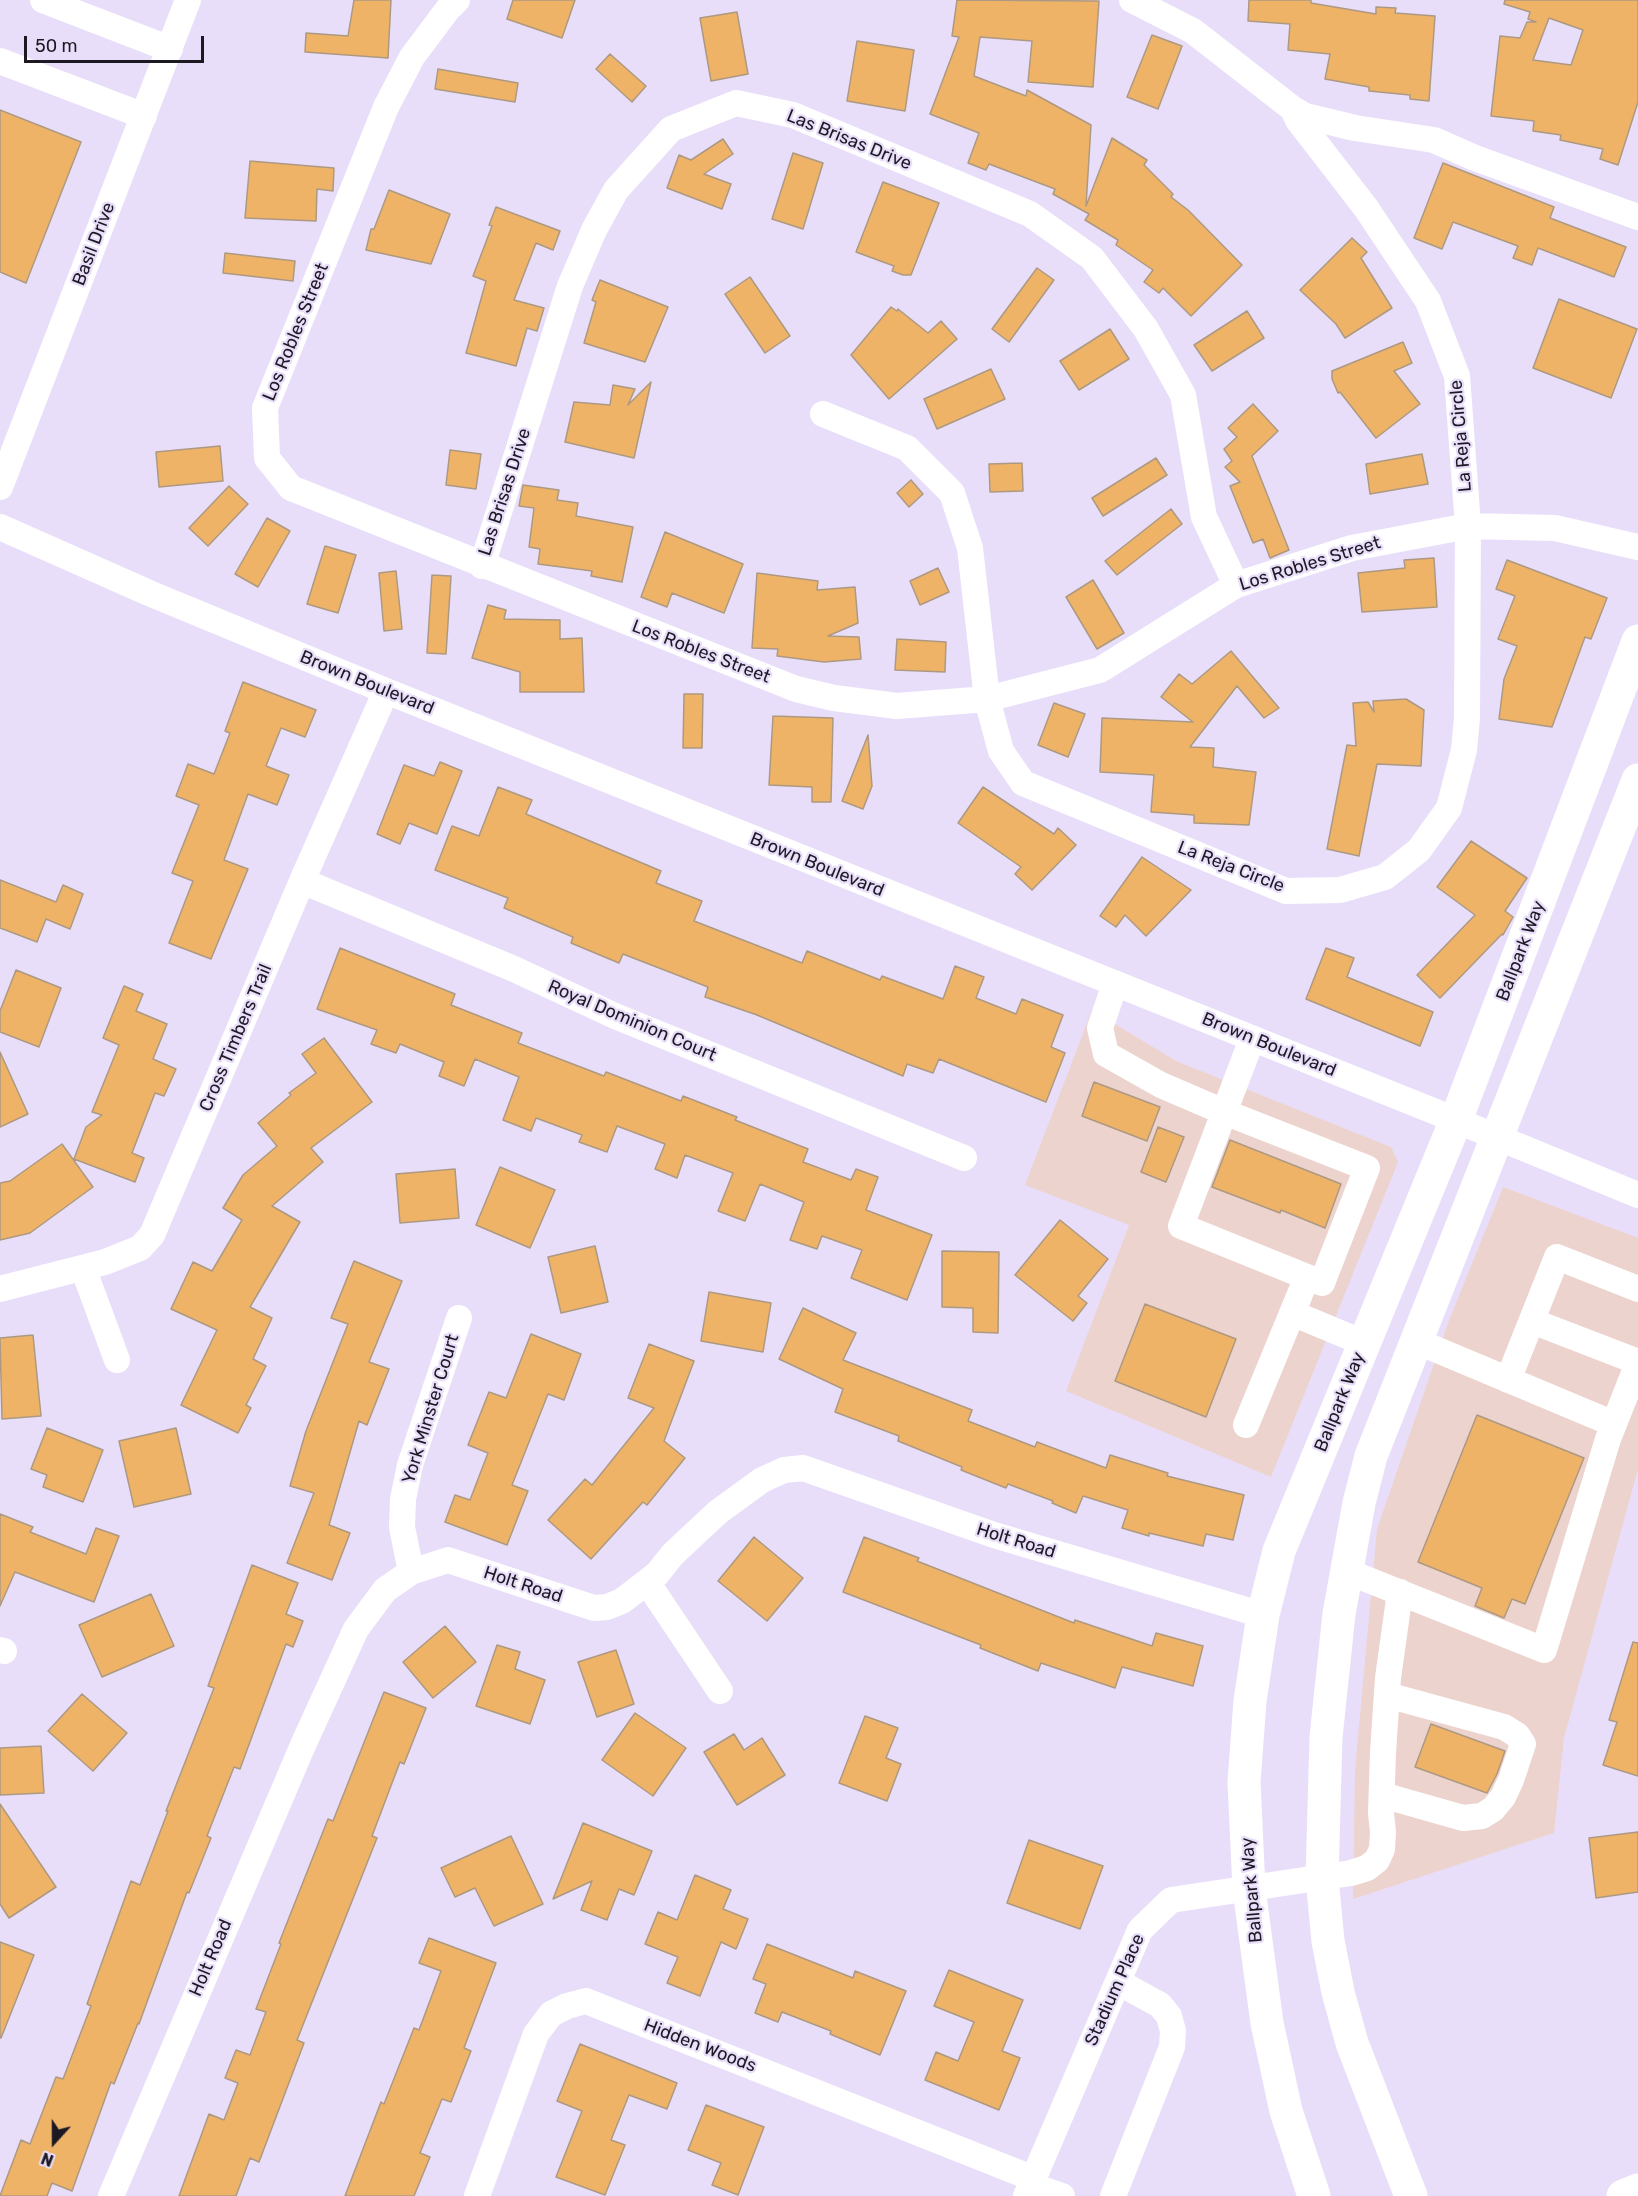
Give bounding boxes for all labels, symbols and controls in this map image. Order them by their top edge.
scale bar [27,24,207,62]
text: 50 m [35,35,78,57]
street label: Las Brisas Drive [783,105,915,175]
street label: Basil Drive [68,199,120,289]
street label: Los Robles Street [259,260,333,404]
street label: La Reja Circle [1445,379,1477,493]
street label: Las Brisas Drive [474,425,536,559]
street label: Los Robles Street [1237,532,1383,596]
street label: Los Robles Street [629,616,773,688]
street label: Brown Boulevard [297,646,437,720]
street label: Brown Boulevard [747,828,887,902]
street label: La Reja Circle [1175,837,1287,897]
street label: Ballpark Way [1492,898,1550,1004]
street label: Cross Timbers Trail [195,961,277,1115]
street label: Royal Dominion Court [544,976,720,1066]
street label: Brown Boulevard [1199,1008,1339,1082]
street label: York Minster Court [398,1332,464,1486]
street label: Ballpark Way [1310,1349,1370,1455]
street label: Holt Road [974,1519,1058,1563]
street label: Holt Road [481,1562,565,1608]
street label: Ballpark Way [1237,1836,1267,1944]
street label: Holt Road [185,1916,237,2000]
street label: Stadium Place [1081,1931,1149,2049]
street label: Hidden Woods [641,2015,759,2077]
north arrow [24,2112,84,2172]
text: N [39,2148,56,2170]

